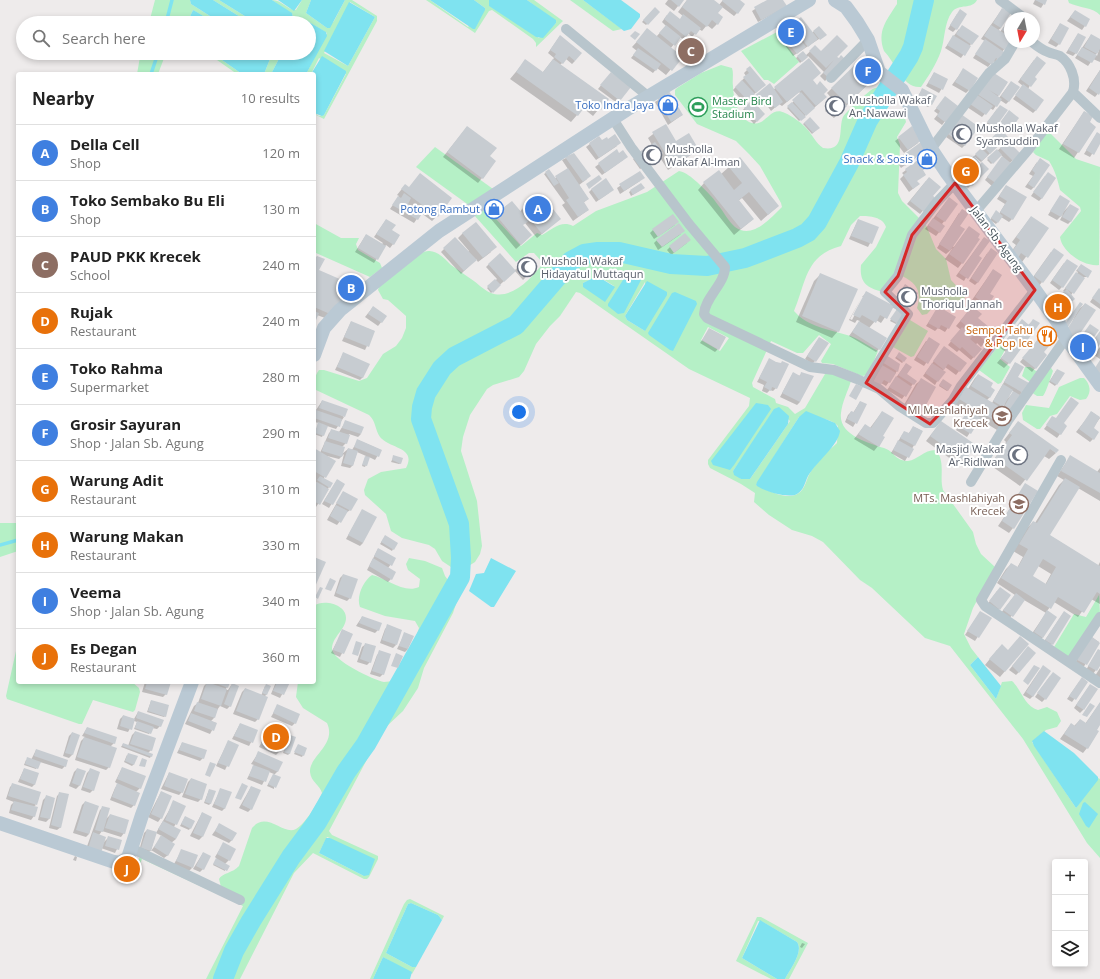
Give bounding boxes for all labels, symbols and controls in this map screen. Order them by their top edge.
north arrow [1004,12,1040,48]
search box [16,16,316,60]
pin: E [778,17,804,47]
icon: search [30,27,52,49]
text: Search here [62,28,146,48]
pin: C [678,36,704,66]
pin: F [855,56,881,86]
text: Nearby [32,87,94,110]
text: 10 results [241,89,300,107]
place label: Musholla Wakaf An-Nawawi [849,92,932,120]
place label: Master Bird Stadium [712,93,772,121]
shop icon: Toko Indra Jaya [657,94,679,116]
mosque icon: Musholla Wakaf An-Nawawi [824,95,846,117]
sports icon: Master Bird Stadium [687,96,709,118]
place label: Toko Indra Jaya [575,97,654,112]
place label: Musholla Wakaf Syamsuddin [976,120,1059,148]
mosque icon: Musholla Wakaf Syamsuddin [951,123,973,145]
text: Della Cell [70,134,140,154]
place label: Musholla Wakaf Al-Iman [666,141,740,169]
text: A [41,144,49,162]
text: 120 m [262,144,300,162]
mosque icon: Musholla Wakaf Al-Iman [641,144,663,166]
shop icon: Snack & Sosis [916,148,938,170]
place label: Snack & Sosis [843,151,913,166]
text: Shop [70,154,101,172]
pin: G [953,156,979,186]
text: Toko Sembako Bu Eli [70,190,225,210]
pin: A [525,194,551,224]
shop icon: Potong Rambut [483,198,505,220]
text: B [41,200,49,218]
text: 130 m [262,200,300,218]
place label: Potong Rambut [400,201,480,216]
street label: Jalan Sb. Agung [967,202,1027,275]
text: Shop [70,210,101,228]
text: PAUD PKK Krecek [70,246,201,266]
place label: Musholla Wakaf Hidayatul Muttaqun [541,253,643,281]
text: C [41,256,49,274]
text: 240 m [262,256,300,274]
mosque icon: Musholla Wakaf Hidayatul Muttaqun [516,256,538,278]
text: School [70,266,110,284]
pin: B [338,273,364,303]
place label: Musholla Thoriqul Jannah [921,283,1002,311]
mosque icon: Musholla Thoriqul Jannah [896,286,918,308]
pin: H [1045,292,1071,322]
text: Rujak [70,302,113,322]
text: D [40,312,50,330]
text: 240 m [262,312,300,330]
text: Restaurant [70,322,137,340]
place label: Sempol Tahu & Pop Ice [966,322,1033,350]
restaurant icon: Sempol Tahu & Pop Ice [1036,325,1058,347]
pin: I [1070,332,1096,362]
text: Toko Rahma [70,358,163,378]
text: E [41,368,49,386]
text: 280 m [262,368,300,386]
text: Supermarket [70,378,149,396]
your location [509,402,529,422]
place label: MI Mashlahiyah Krecek [907,402,988,430]
school or university icon: MI Mashlahiyah Krecek [991,405,1013,427]
text: Grosir Sayuran [70,414,181,434]
text: F [41,424,49,442]
text: 290 m [262,424,300,442]
text: Shop · Jalan Sb. Agung [70,434,204,452]
place label: Masjid Wakaf Ar-Ridlwan [936,441,1005,469]
mosque icon: Masjid Wakaf Ar-Ridlwan [1007,444,1029,466]
text: Warung Adit [70,470,163,490]
text: G [40,480,50,498]
text: 310 m [262,480,300,498]
text: Restaurant [70,490,137,508]
place label: MTs. Mashlahiyah Krecek [913,490,1005,518]
school or university icon: MTs. Mashlahiyah Krecek [1008,493,1030,515]
text: Warung Makan [70,526,184,546]
text: H [40,536,50,554]
text: 330 m [262,536,300,554]
text: Restaurant [70,546,137,564]
text: Veema [70,582,121,602]
text: I [43,592,47,610]
text: 340 m [262,592,300,610]
text: Shop · Jalan Sb. Agung [70,602,204,620]
text: Es Degan [70,638,137,658]
text: J [43,648,47,666]
text: 360 m [262,648,300,666]
text: Restaurant [70,658,137,676]
pin: D [263,722,289,752]
pin: J [114,854,140,884]
map controls [1052,859,1088,967]
button: + [1052,859,1088,895]
button: − [1052,895,1088,931]
button: layers [1052,931,1088,967]

